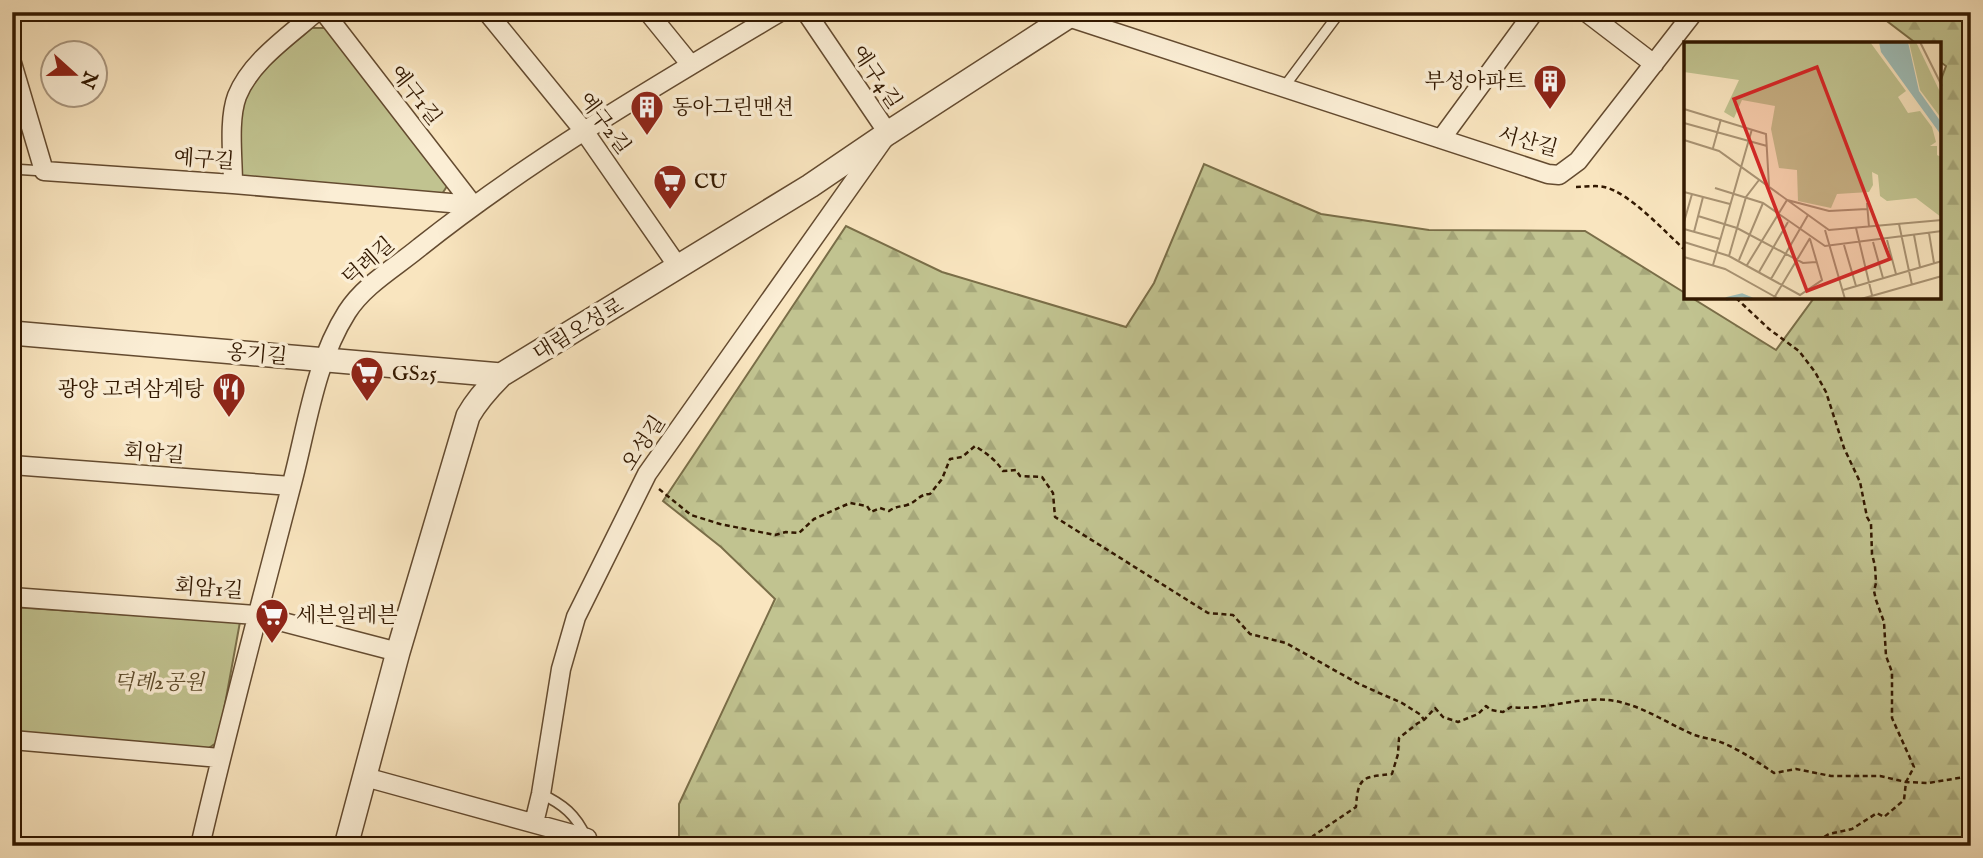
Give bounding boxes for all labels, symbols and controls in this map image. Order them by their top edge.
north arrow [38,38,108,108]
street label: 예구4길 [845,41,907,115]
inset map [1684,42,1941,299]
street label: 예구1길 [383,61,447,131]
building icon: 부성아파트 [1531,62,1569,111]
text: N [74,66,103,92]
place label: 부성아파트 [1425,69,1526,96]
street label: 예구2길 [572,88,636,160]
building icon: 동아그린맨션 [628,88,666,137]
place label: 동아그린맨션 [672,95,794,122]
street label: 서산길 [1495,122,1560,163]
street label: 예구길 [173,145,235,176]
supermarket icon: CU [651,162,689,211]
place label: CU [694,169,727,196]
street label: 덕례길 [337,232,401,292]
street label: 대림오성로 [528,293,629,368]
street label: 옹기길 [225,339,288,372]
supermarket icon: GS25 [348,354,386,403]
place label: GS25 [392,361,437,388]
restaurant icon: 광양 고려삼계탕 [210,370,248,419]
place label: 광양 고려삼계탕 [57,377,205,404]
street label: 오성길 [616,411,672,477]
street label: 회암길 [123,439,185,470]
street label: 회암1길 [174,574,244,605]
supermarket icon: 세븐일레븐 [253,596,291,645]
place label: 세븐일레븐 [296,603,397,630]
park label: 덕례2공원 [114,670,206,697]

